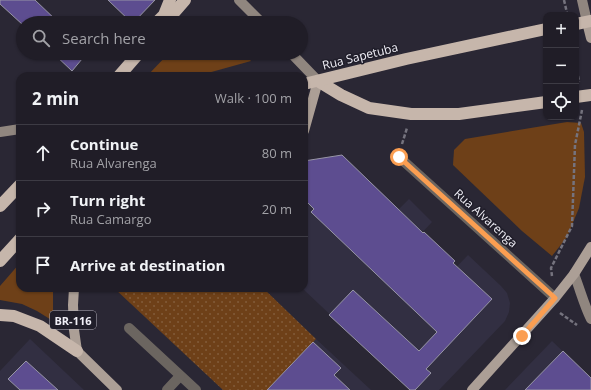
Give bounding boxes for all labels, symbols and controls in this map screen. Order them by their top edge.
map controls [543,12,579,120]
button: + [543,12,579,48]
search box [16,16,308,60]
icon: search [30,27,52,49]
text: Search here [62,28,146,48]
street label: Rua Sapetuba [320,38,400,74]
button: − [543,48,579,84]
button: locate [543,84,579,120]
text: 2 min [32,87,79,110]
text: Walk · 100 m [215,89,292,107]
text: Continue [70,134,138,154]
icon: ahead [32,142,54,164]
text: 80 m [262,144,292,162]
route start [390,148,408,166]
text: Rua Alvarenga [70,154,157,172]
street label: Rua Alvarenga [451,185,521,251]
text: Turn right [70,190,145,210]
icon: right [32,198,54,220]
text: 20 m [262,200,292,218]
text: Rua Camargo [70,210,151,228]
icon: arrive [32,254,54,276]
text: Arrive at destination [70,255,225,275]
road number: BR-116 [50,311,96,329]
route end [513,327,531,345]

